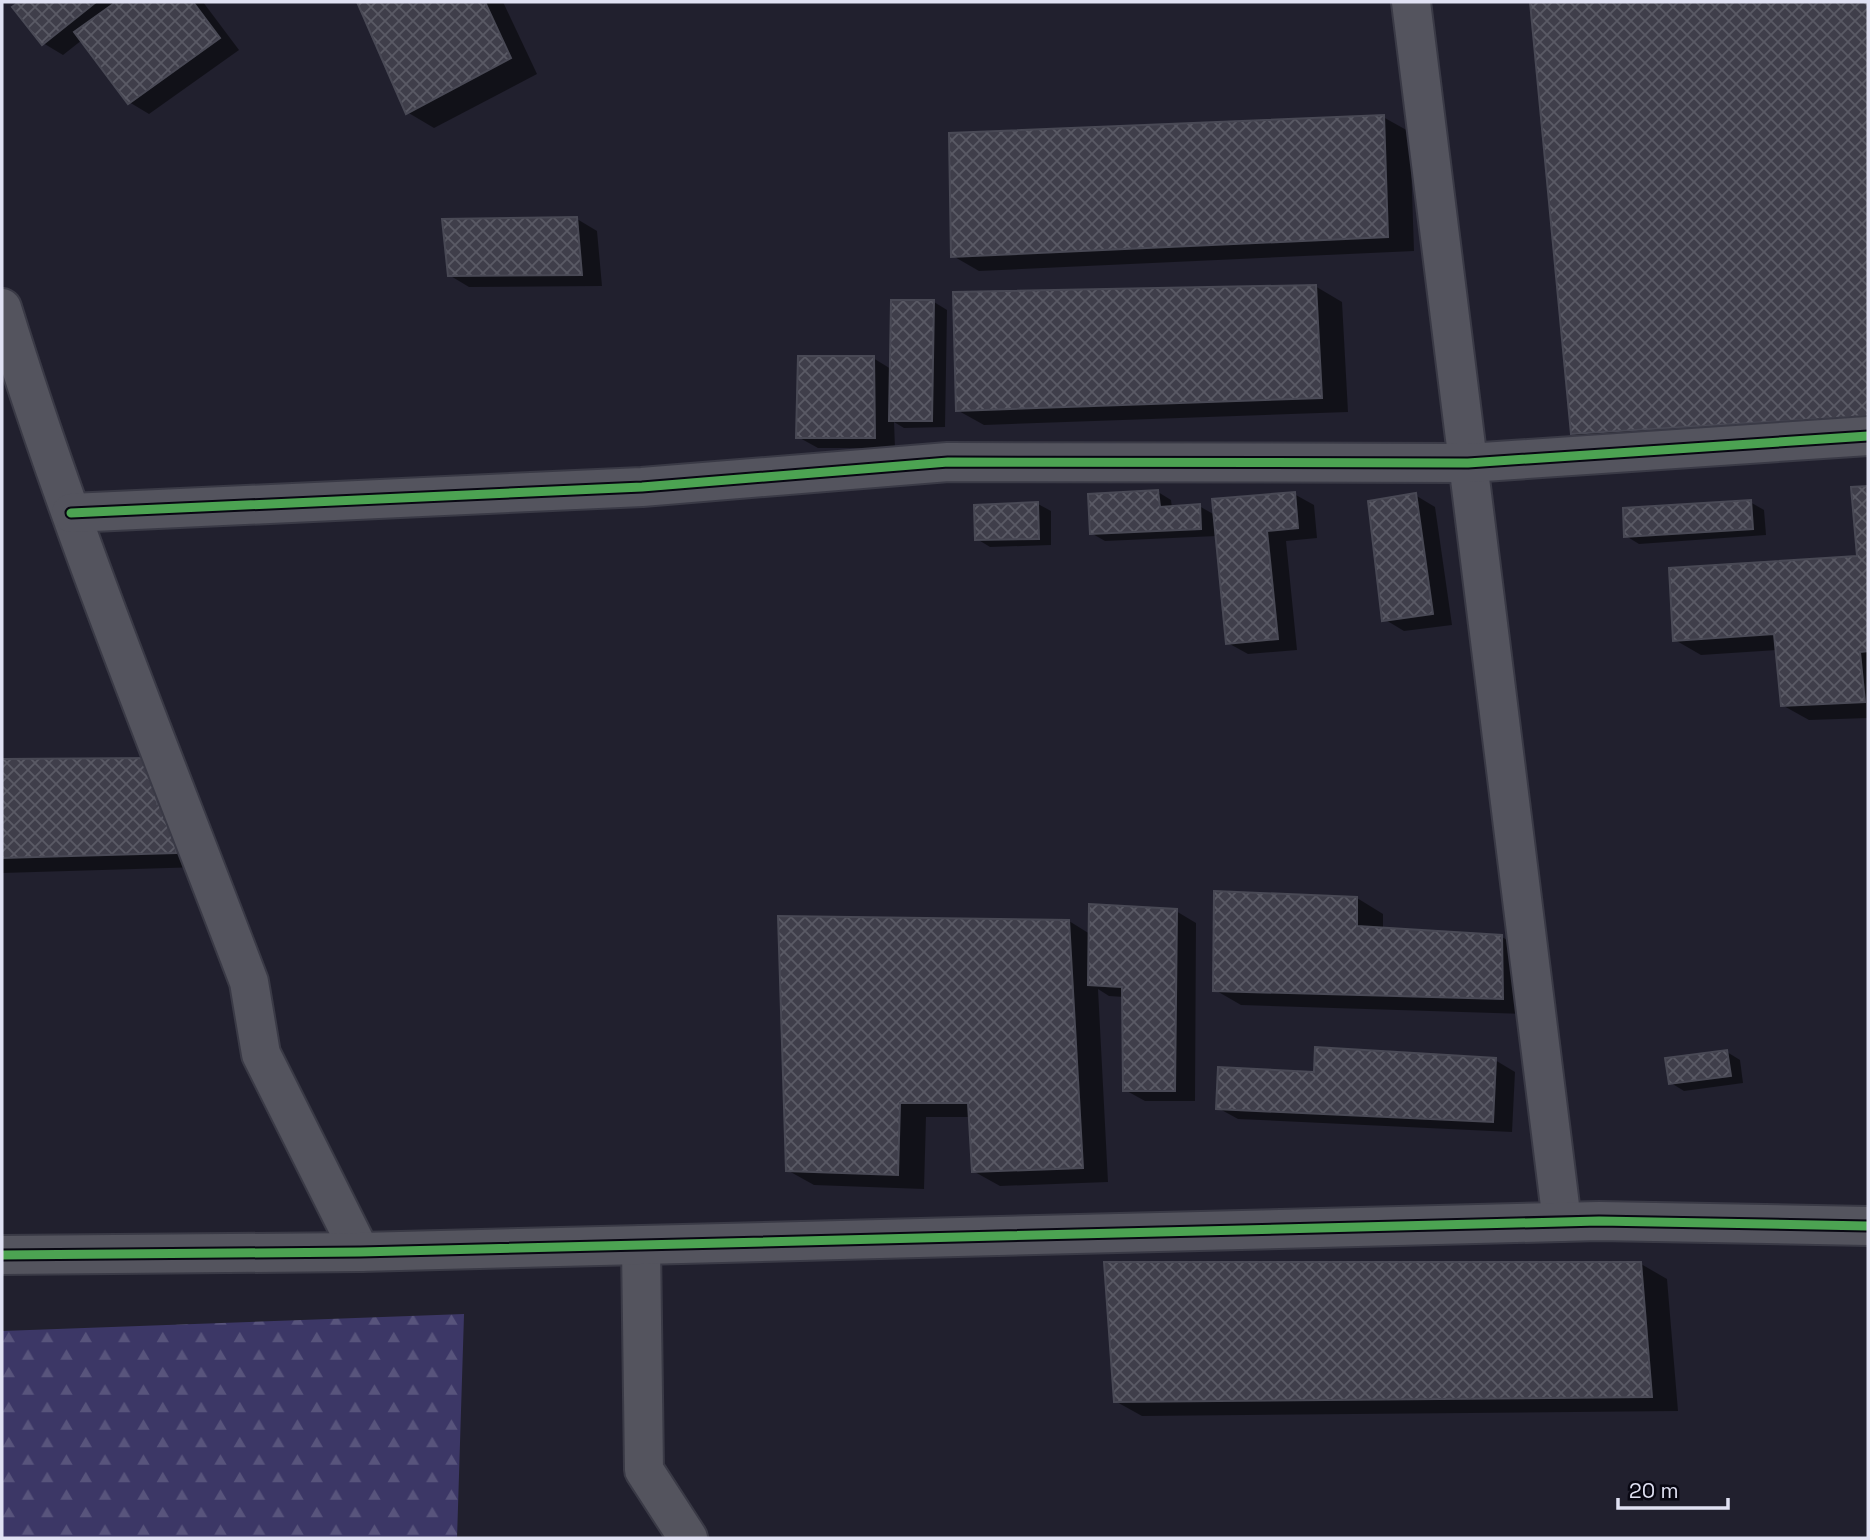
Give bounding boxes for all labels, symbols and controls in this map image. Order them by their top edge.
scale bar [1618,1466,1728,1510]
text: 20 m [1629,1477,1679,1504]

